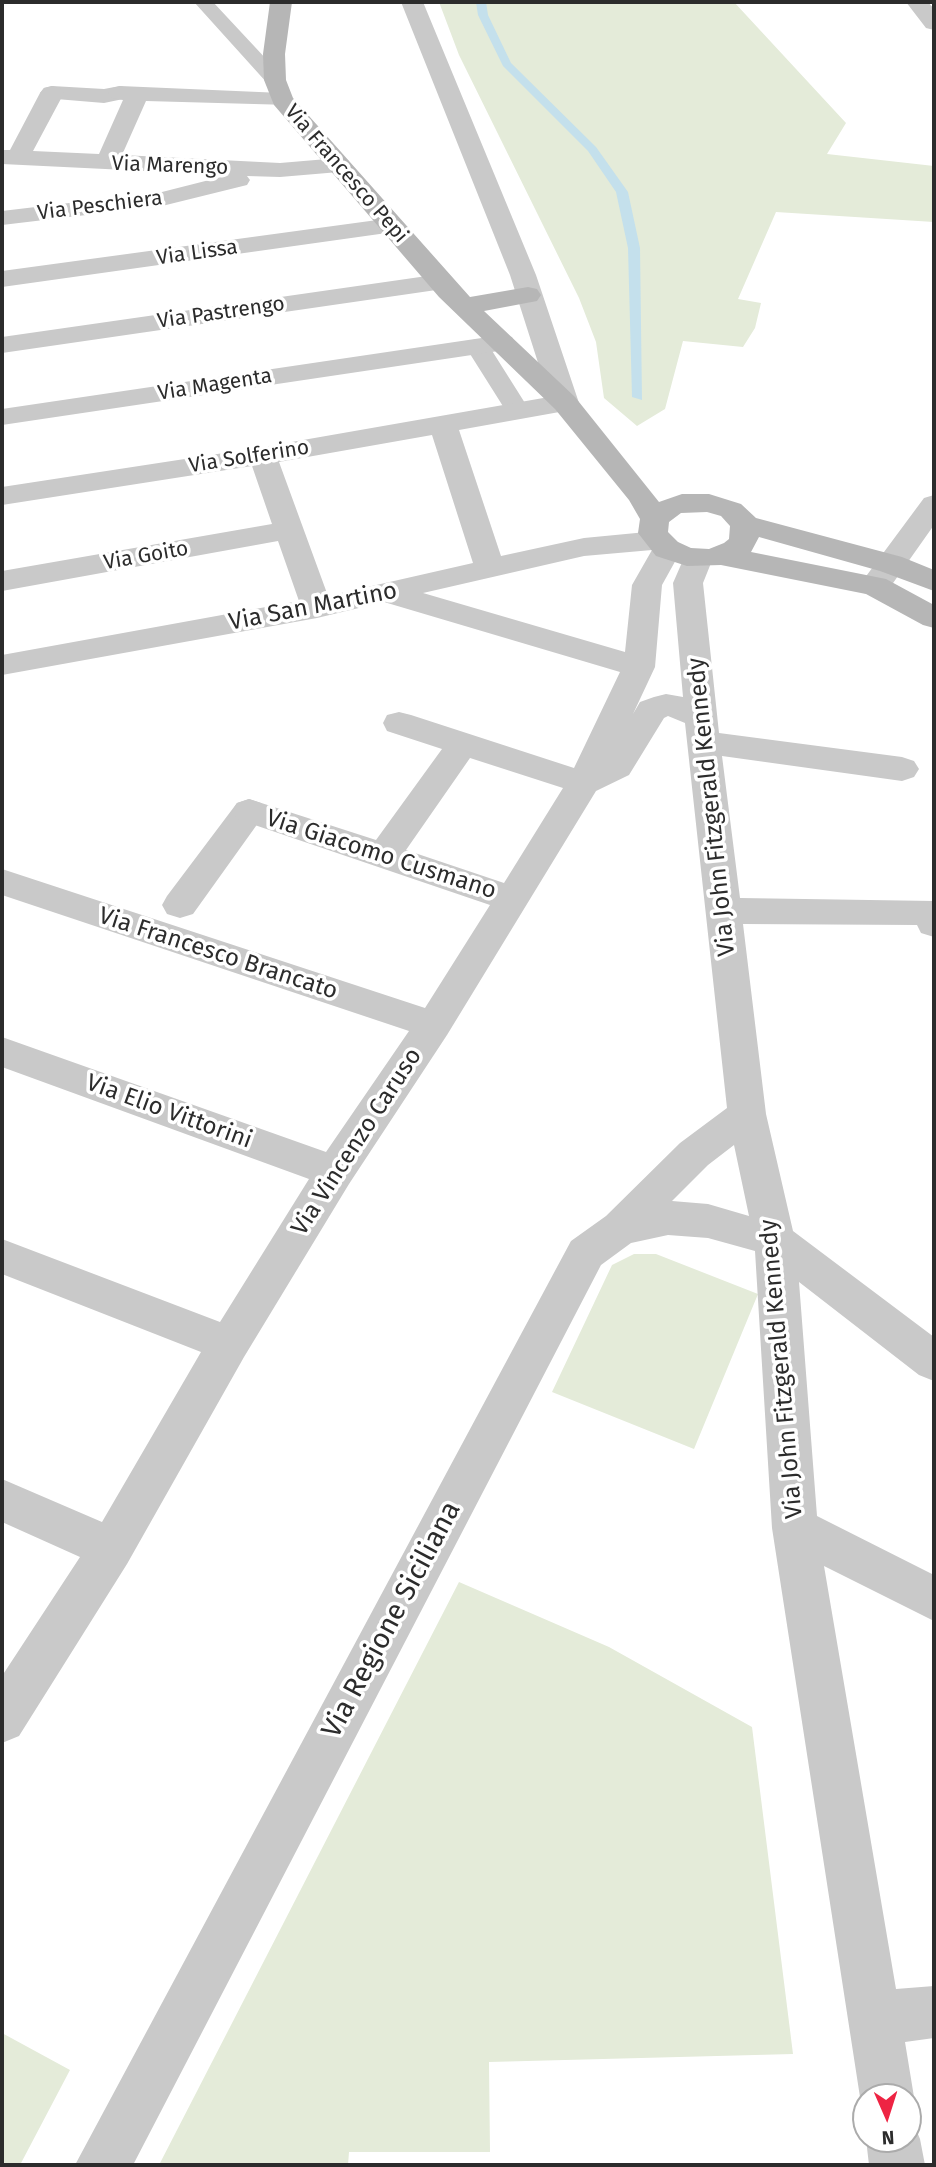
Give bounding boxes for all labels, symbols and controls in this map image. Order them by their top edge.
street label: Via Francesco Pepi [279,100,413,248]
street label: Via Marengo [111,151,229,181]
street label: Via Peschiera [36,186,164,226]
street label: Via Lissa [155,235,239,271]
street label: Via Pastrengo [156,292,286,334]
street label: Via Magenta [156,364,274,406]
street label: Via Solferino [187,435,311,479]
street label: Via Goito [102,536,190,576]
street label: Via San Martino [227,577,399,637]
street label: Via John Fitzgerald Kennedy [682,656,742,958]
street label: Via Giacomo Cusmano [262,804,500,906]
street label: Via Francesco Brancato [95,902,341,1006]
street label: Via Vincenzo Caruso [286,1043,428,1241]
street label: Via Elio Vittorini [82,1069,256,1155]
street label: Via John Fitzgerald Kennedy [755,1218,809,1520]
street label: Via Regione Siciliana [315,1496,469,1744]
north arrow [852,2083,922,2153]
text: N [881,2126,895,2149]

